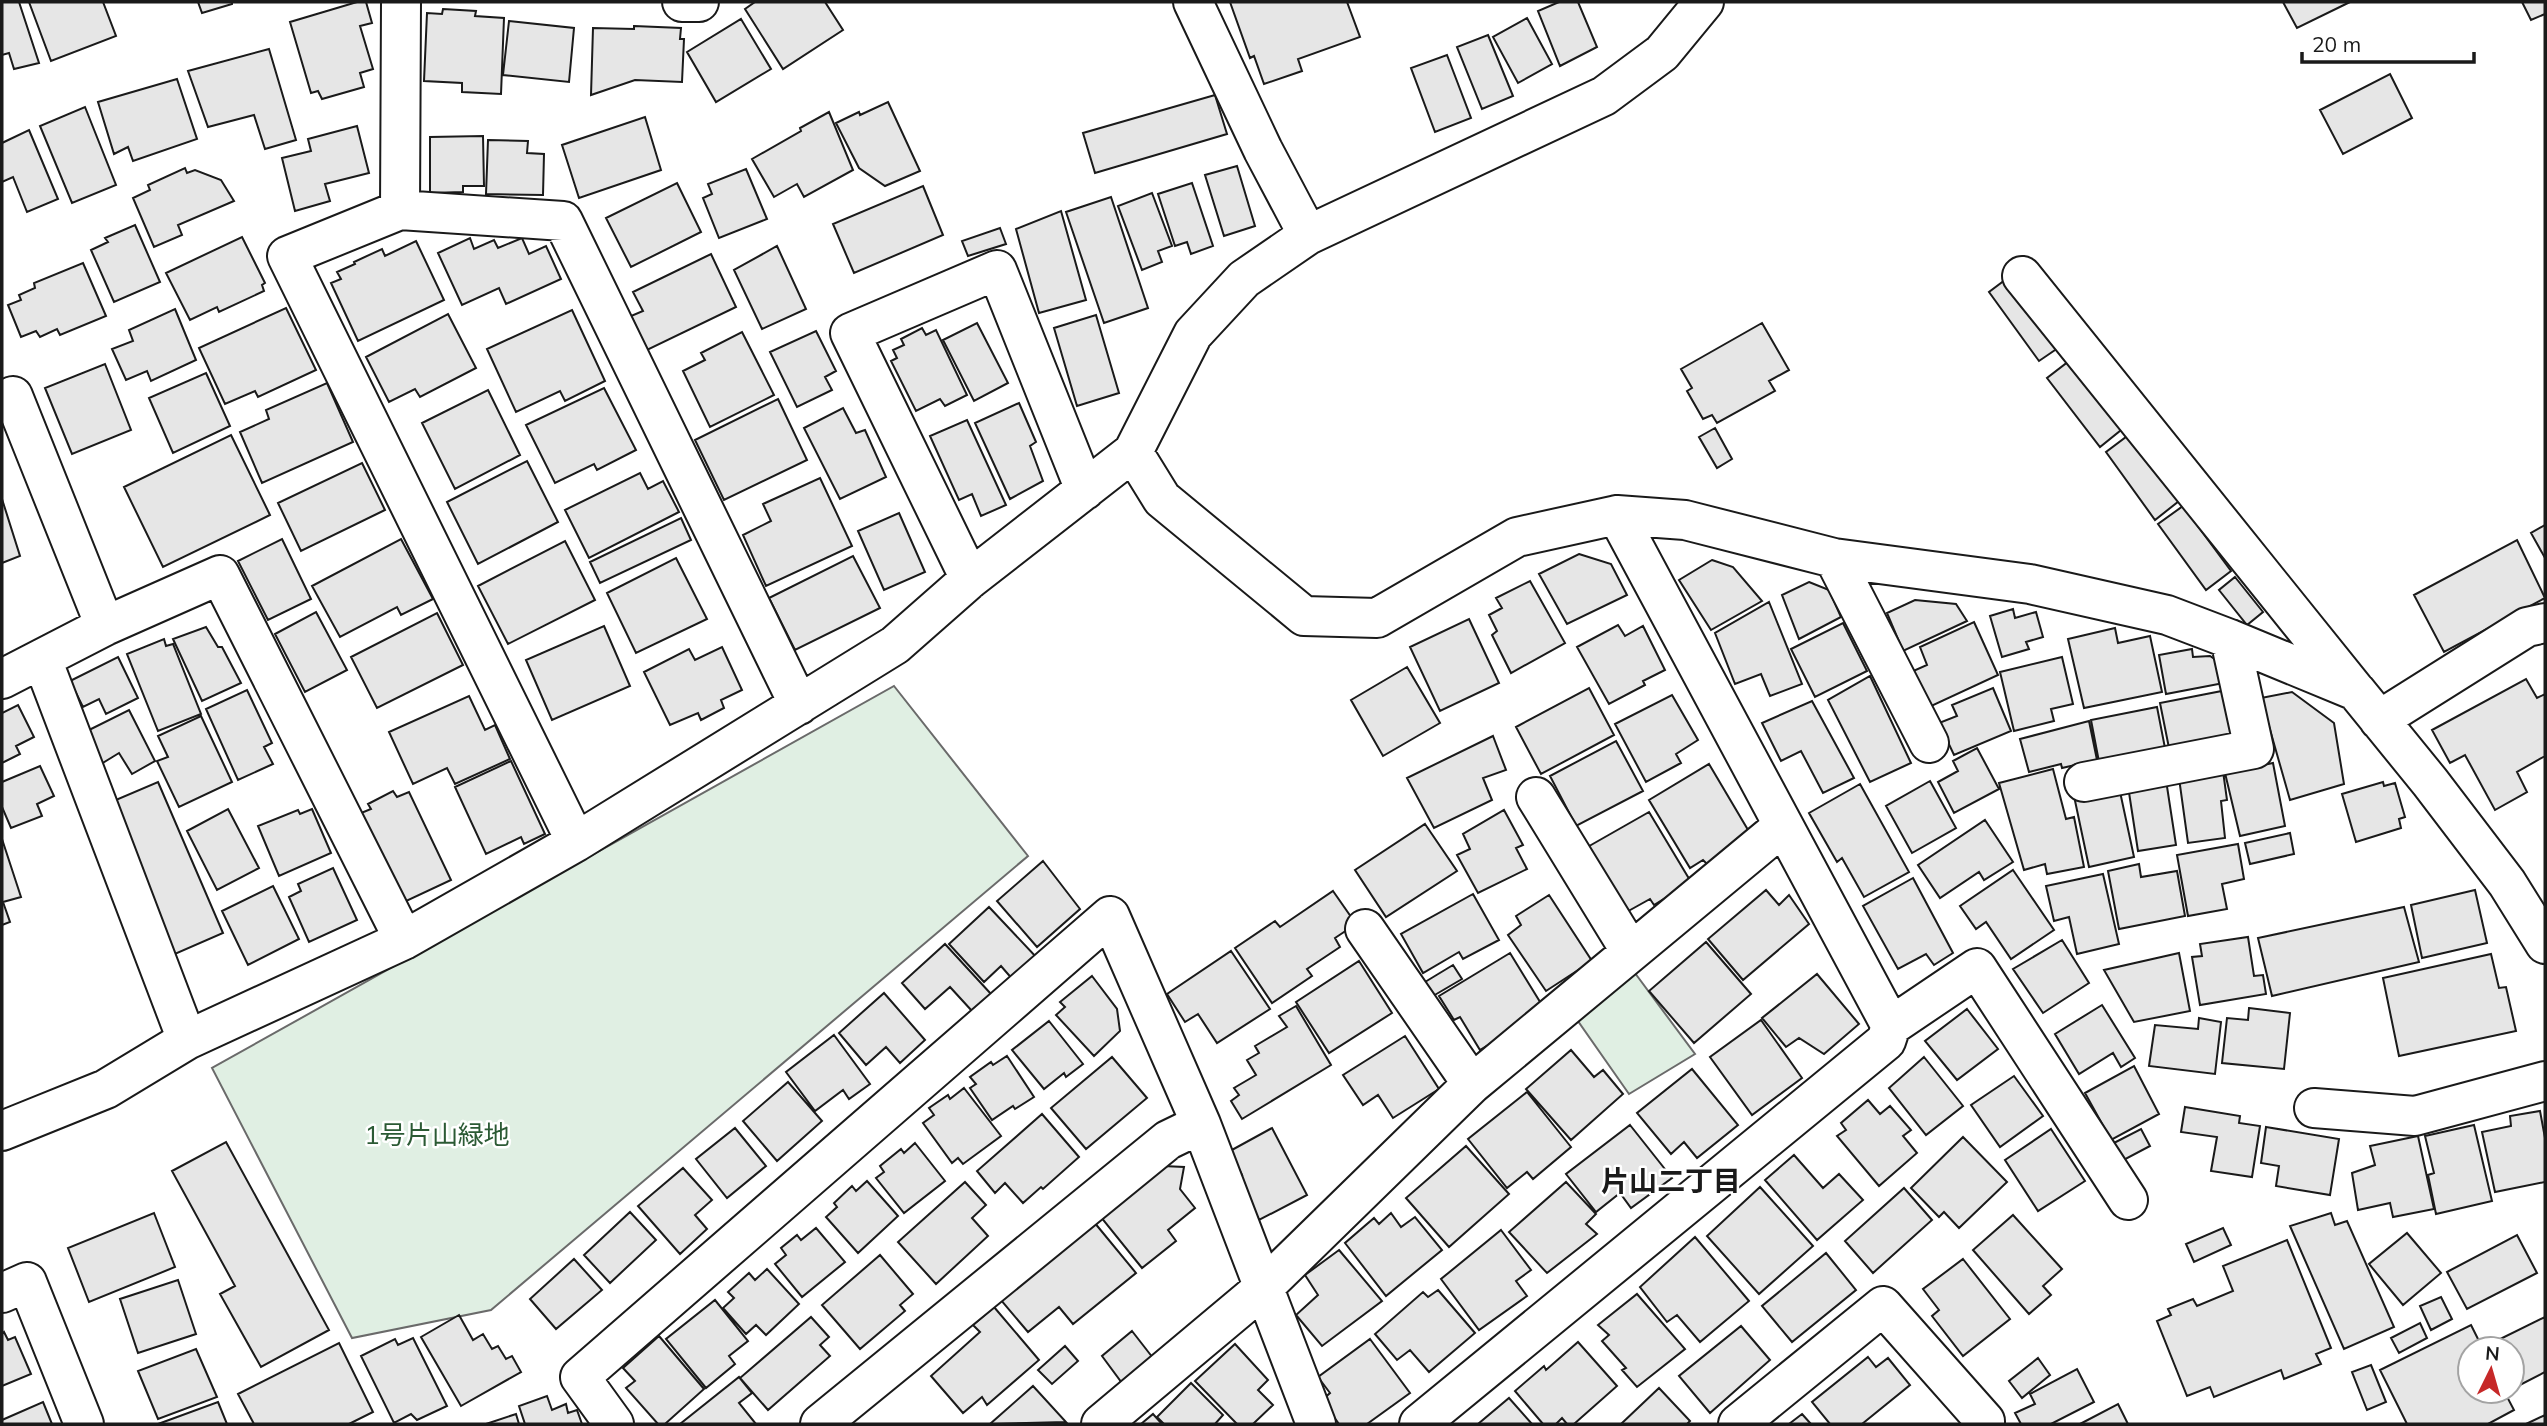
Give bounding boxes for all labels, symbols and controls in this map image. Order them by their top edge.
scale bar [2302,21,2474,65]
text: 20 m [2312,31,2361,57]
park label: 1号片山緑地 [364,1118,510,1151]
district label: 片山二丁目 [1601,1163,1741,1198]
north arrow [2456,1335,2526,1405]
text: N [2484,1340,2501,1366]

